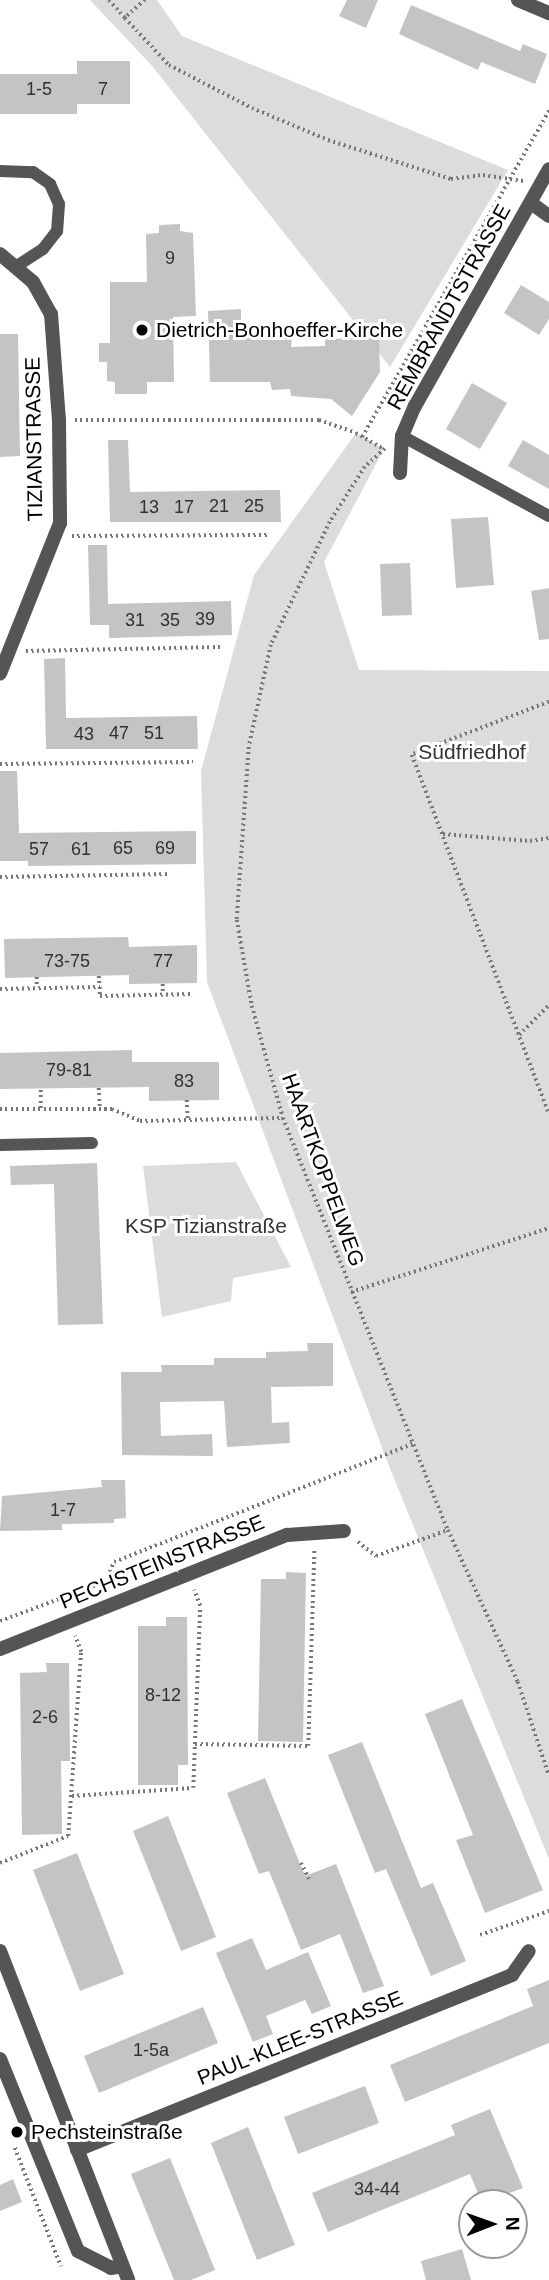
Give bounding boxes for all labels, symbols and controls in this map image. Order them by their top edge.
house number: 1-5 [26,78,52,100]
house number: 7 [98,78,108,100]
street label: REMBRANDTSTRASSE [382,200,516,414]
house number: 9 [165,247,175,269]
place label: Dietrich-Bonhoeffer-Kirche [156,317,403,343]
marker: Dietrich-Bonhoeffer-Kirche [134,322,150,338]
street label: TIZIANSTRASSE [20,357,48,521]
house number: 21 [209,495,229,517]
house number: 25 [244,495,264,517]
house number: 13 [139,496,159,518]
house number: 17 [174,496,194,518]
house number: 39 [195,608,215,630]
house number: 31 [125,609,145,631]
house number: 35 [160,609,180,631]
house number: 47 [109,722,129,744]
house number: 51 [144,722,164,744]
house number: 43 [74,723,94,745]
park label: Südfriedhof [418,739,526,765]
house number: 65 [113,837,133,859]
house number: 69 [155,837,175,859]
house number: 57 [29,838,49,860]
house number: 61 [71,838,91,860]
house number: 73-75 [44,950,90,972]
house number: 77 [153,950,173,972]
house number: 79-81 [46,1059,92,1081]
house number: 83 [174,1070,194,1092]
street label: HAARTKOPPELWEG [276,1070,370,1270]
park label: KSP Tizianstraße [125,1213,287,1239]
house number: 1-7 [50,1499,76,1521]
street label: PECHSTEINSTRASSE [56,1509,268,1615]
house number: 8-12 [145,1684,181,1706]
house number: 2-6 [32,1706,58,1728]
street label: PAUL-KLEE-STRASSE [194,1985,406,2091]
house number: 1-5a [133,2039,169,2061]
place label: Pechsteinstraße [31,2119,183,2145]
marker: Pechsteinstraße [9,2124,25,2140]
house number: 34-44 [354,2178,400,2200]
north arrow [458,2189,528,2259]
text: N [502,2217,523,2231]

